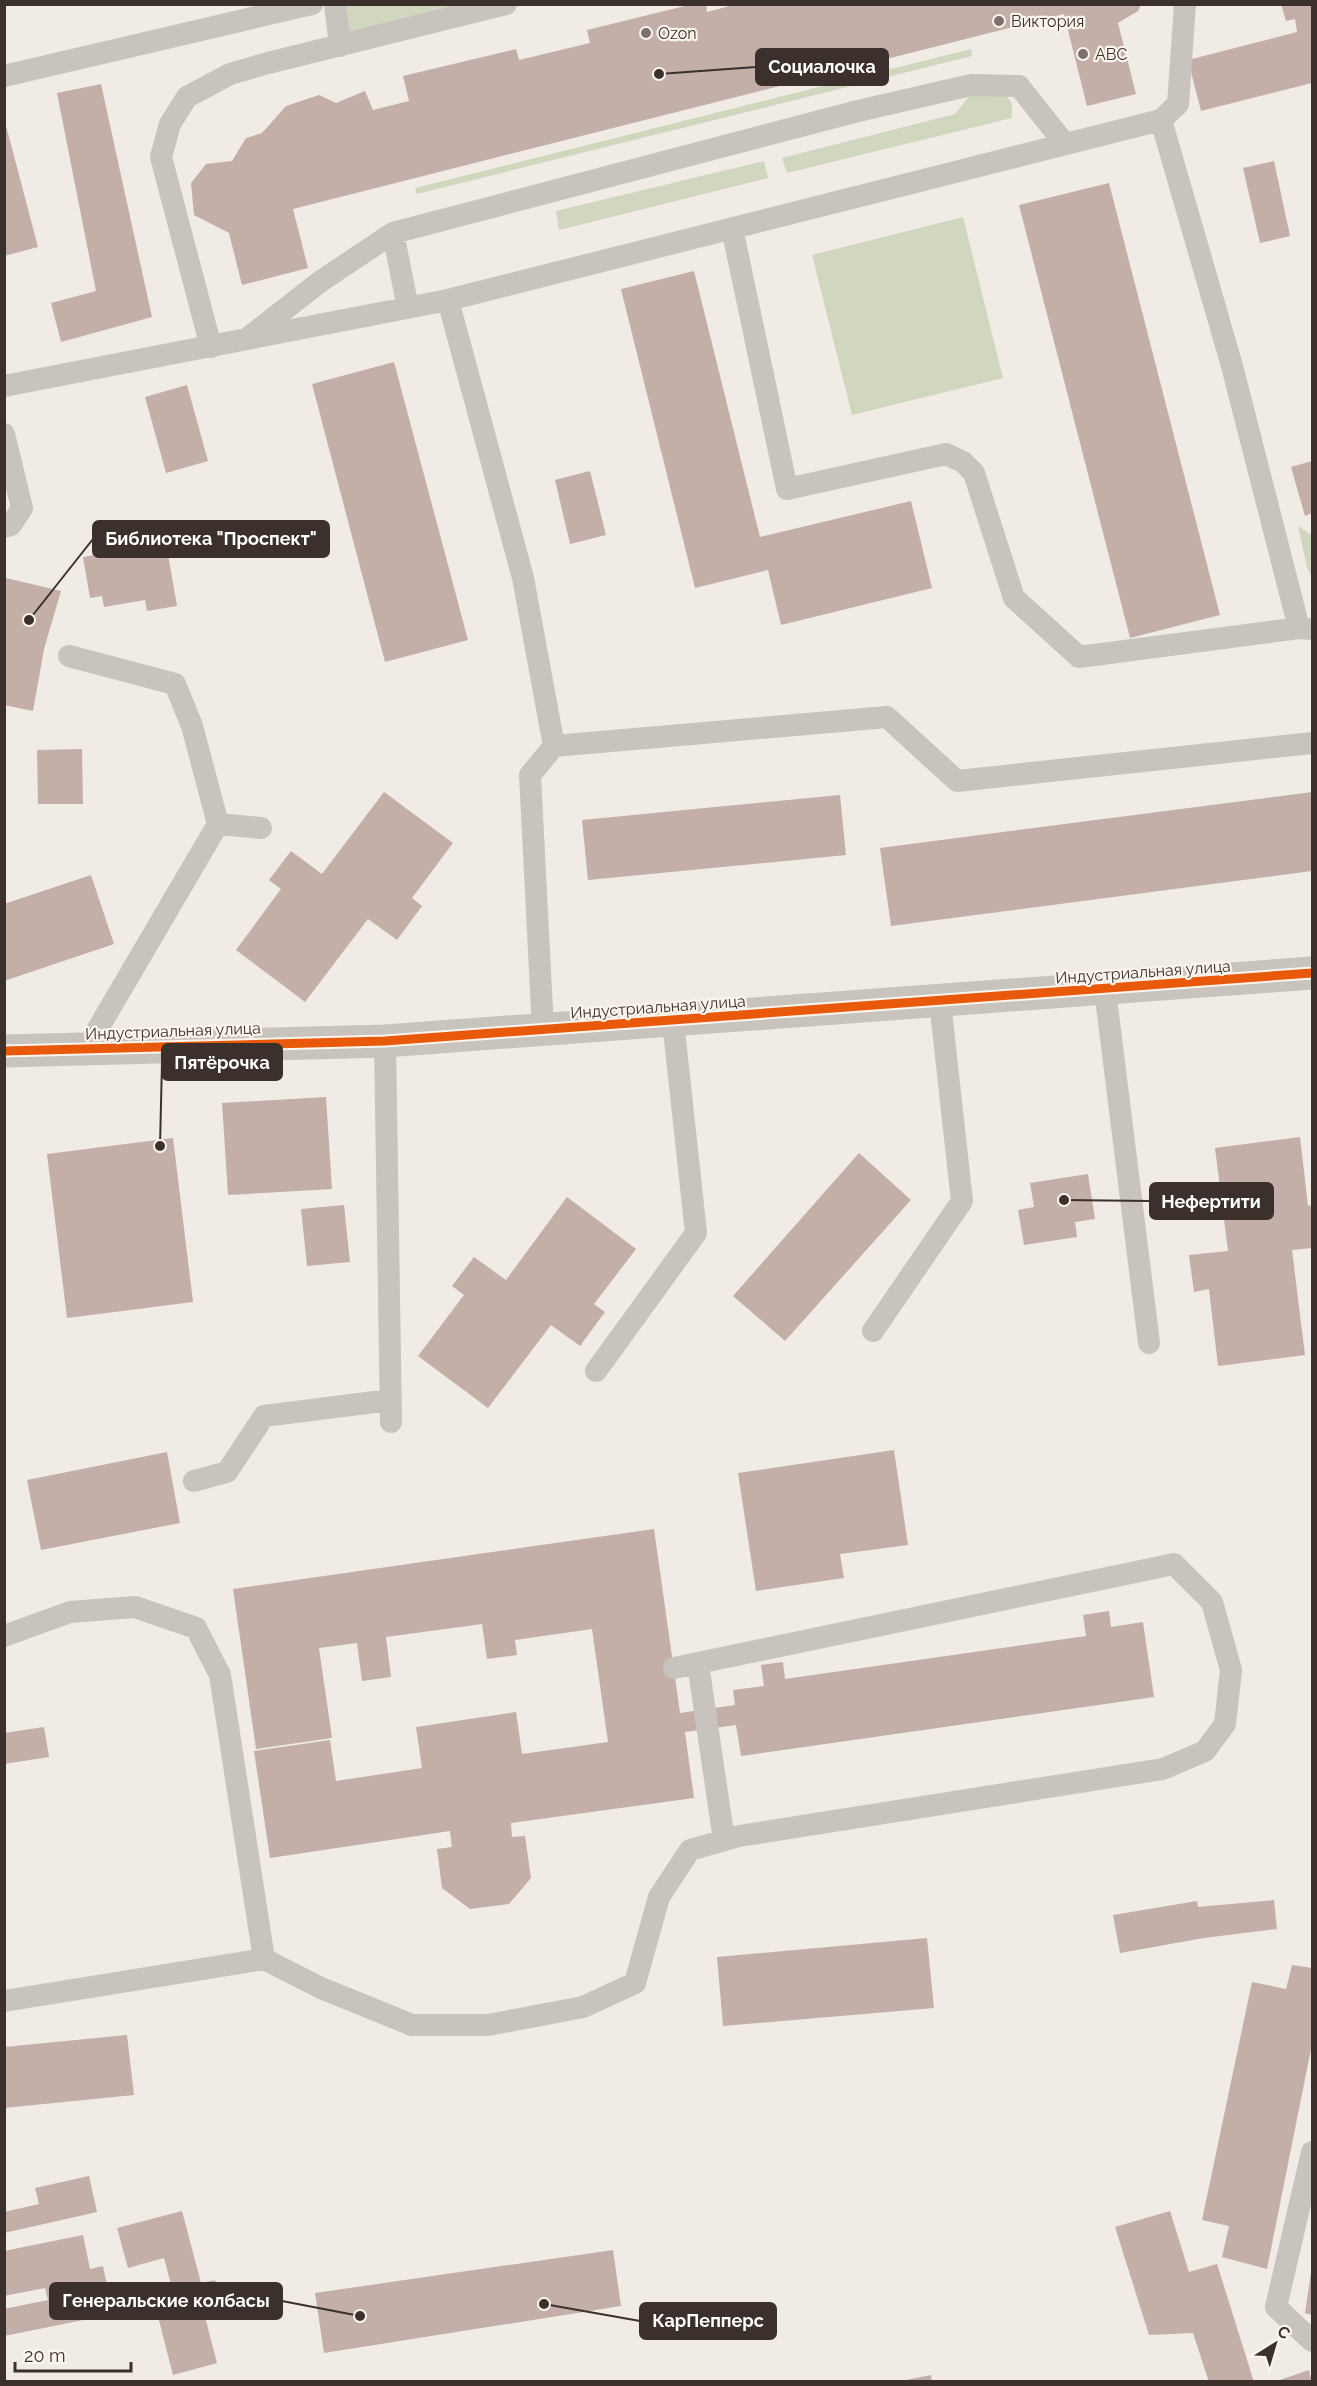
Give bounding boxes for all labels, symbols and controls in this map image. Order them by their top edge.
place label: Виктория [1011,12,1084,31]
marker: Виктория [992,14,1006,28]
place label: Ozon [658,24,697,43]
marker: Ozon [639,26,653,40]
place label: АВС [1095,45,1127,64]
marker: АВС [1076,47,1090,61]
callout: Социалочка [756,49,888,85]
text: Социалочка [768,56,876,77]
callout: Библиотека "Проспект" [93,521,329,557]
text: Библиотека "Проспект" [105,528,317,549]
street label: Индустриальная улица [1055,956,1231,988]
street label: Индустриальная улица [570,991,746,1023]
street label: Индустриальная улица [85,1018,261,1044]
callout: Пятёрочка [162,1044,282,1080]
text: Пятёрочка [174,1052,270,1073]
callout: Нефертити [1150,1183,1273,1219]
text: Нефертити [1161,1191,1261,1212]
callout: Генеральские колбасы [50,2283,282,2319]
text: Генеральские колбасы [62,2290,270,2311]
callout: КарПепперс [640,2303,776,2339]
text: КарПепперс [652,2310,764,2331]
north arrow [1245,2314,1305,2374]
text: С [1274,2322,1294,2343]
scale bar [15,2335,130,2373]
text: 20 m [24,2345,66,2366]

